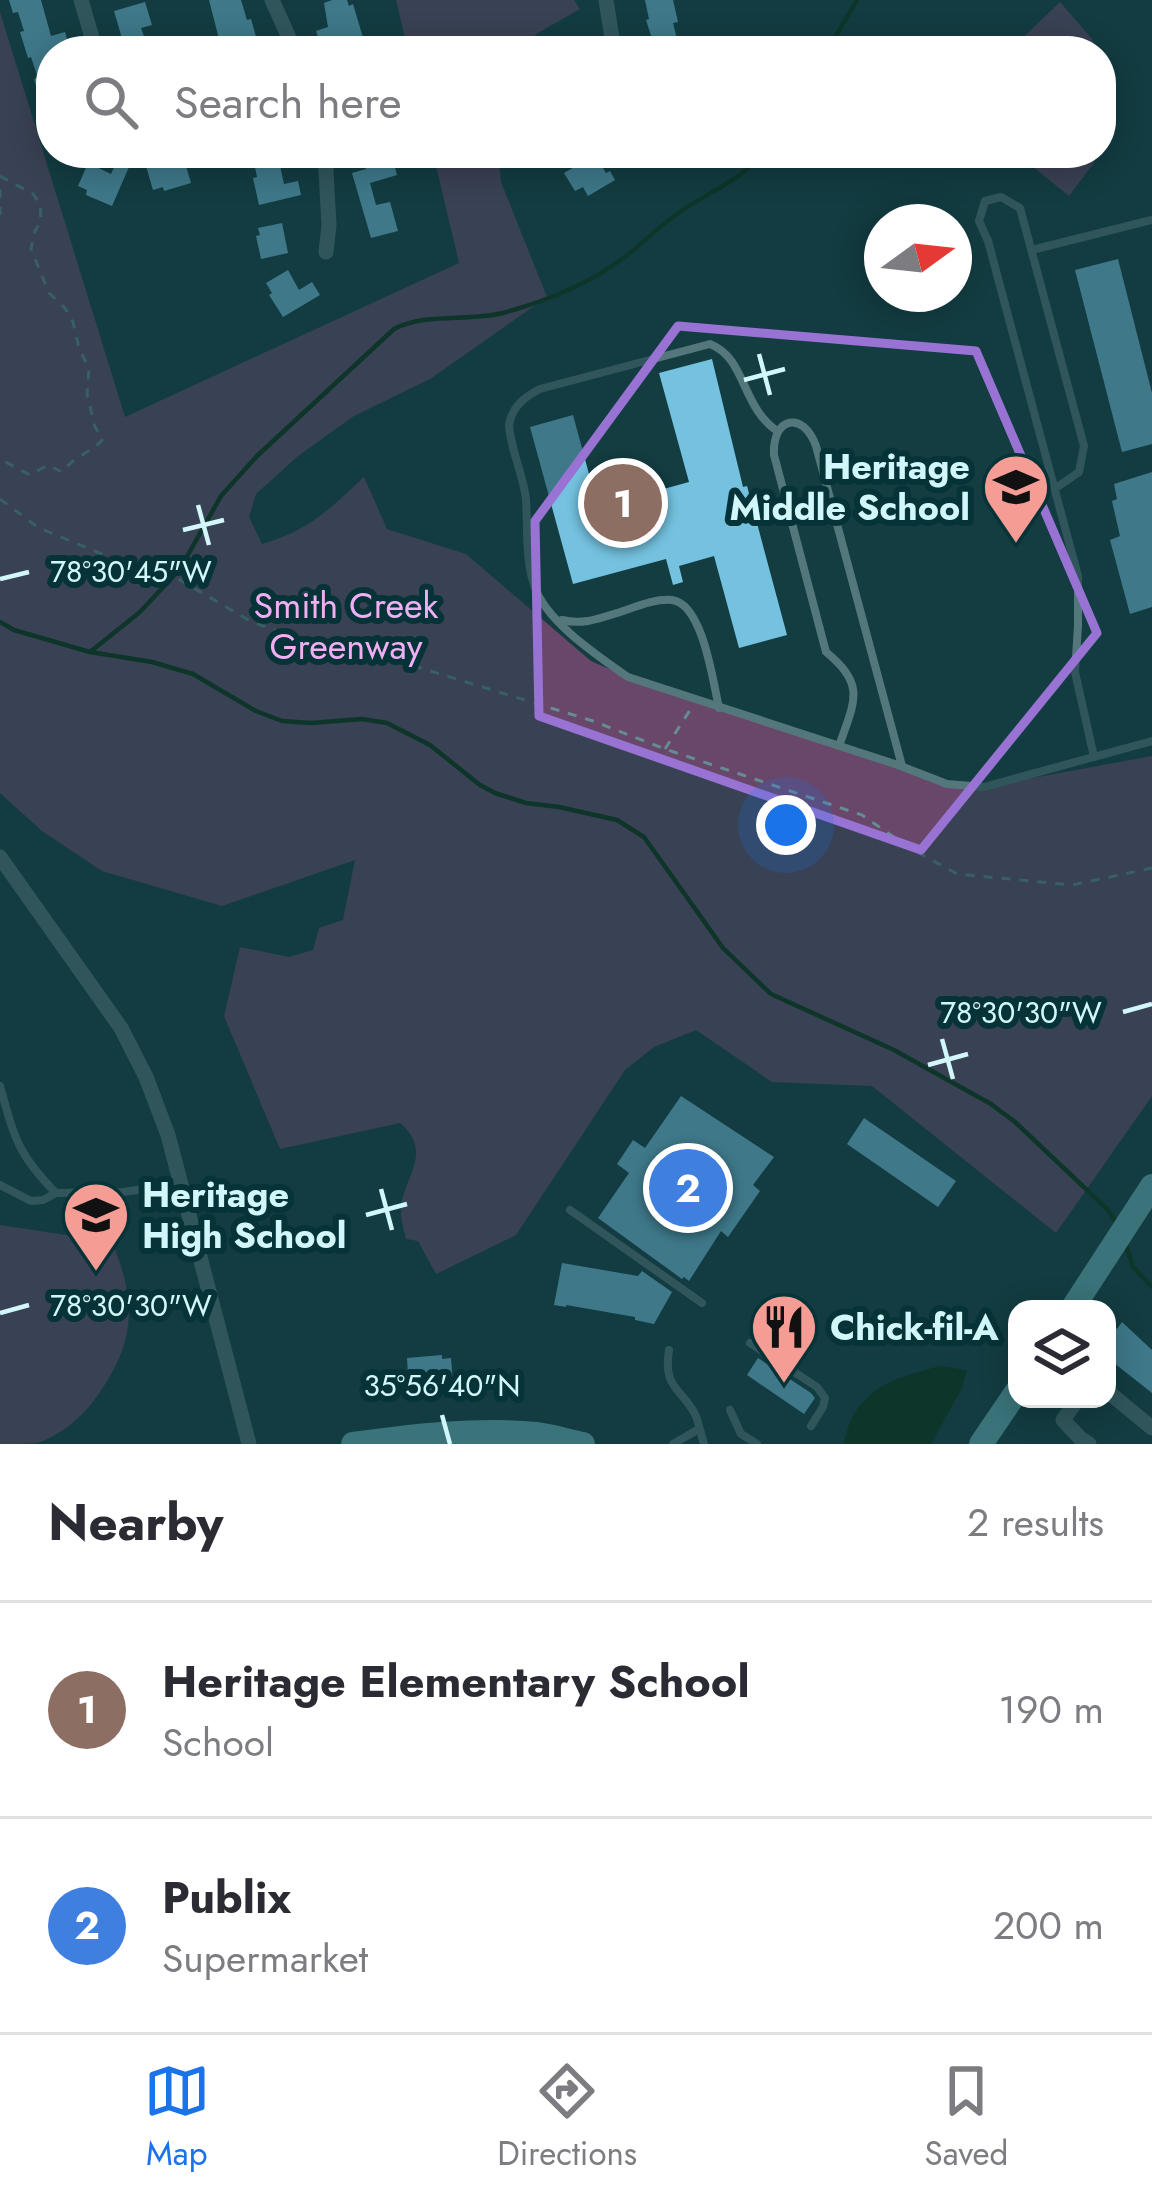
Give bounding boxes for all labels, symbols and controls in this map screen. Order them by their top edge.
search box [36,36,1116,168]
icon: search [78,69,144,135]
text: Search here [174,70,402,135]
north arrow [864,204,972,312]
place label: Heritage Middle School [729,440,970,533]
school or university icon: Heritage Middle School [981,452,1051,546]
pin: 1 [584,458,662,548]
text: 78°30'45"W [50,550,212,593]
park label: Smith Creek Greenway [254,579,439,672]
your location [756,795,816,855]
text: 78°30'30"W [940,991,1102,1034]
pin: 2 [649,1143,727,1233]
place label: Heritage High School [142,1168,346,1261]
school or university icon: Heritage High School [61,1180,131,1274]
text: 78°30'30"W [50,1284,212,1327]
restaurant icon: Chick-fil-A [749,1292,819,1386]
map controls [1008,1300,1116,1408]
button: layers [1008,1300,1116,1408]
place label: Chick-fil-A [830,1301,999,1353]
text: 35°56'40"N [363,1364,521,1407]
text: Nearby [48,1485,223,1559]
text: 2 results [967,1494,1104,1551]
text: Heritage Elementary School [162,1649,750,1714]
text: 1 [77,1681,97,1738]
text: 190 m [998,1681,1104,1738]
text: School [162,1714,274,1771]
text: Publix [162,1865,291,1930]
text: 2 [74,1897,100,1954]
text: 200 m [993,1897,1104,1954]
text: Supermarket [162,1930,368,1987]
tab: Map [144,2058,210,2177]
tab: Directions [497,2058,637,2177]
tab: Saved [925,2058,1008,2177]

